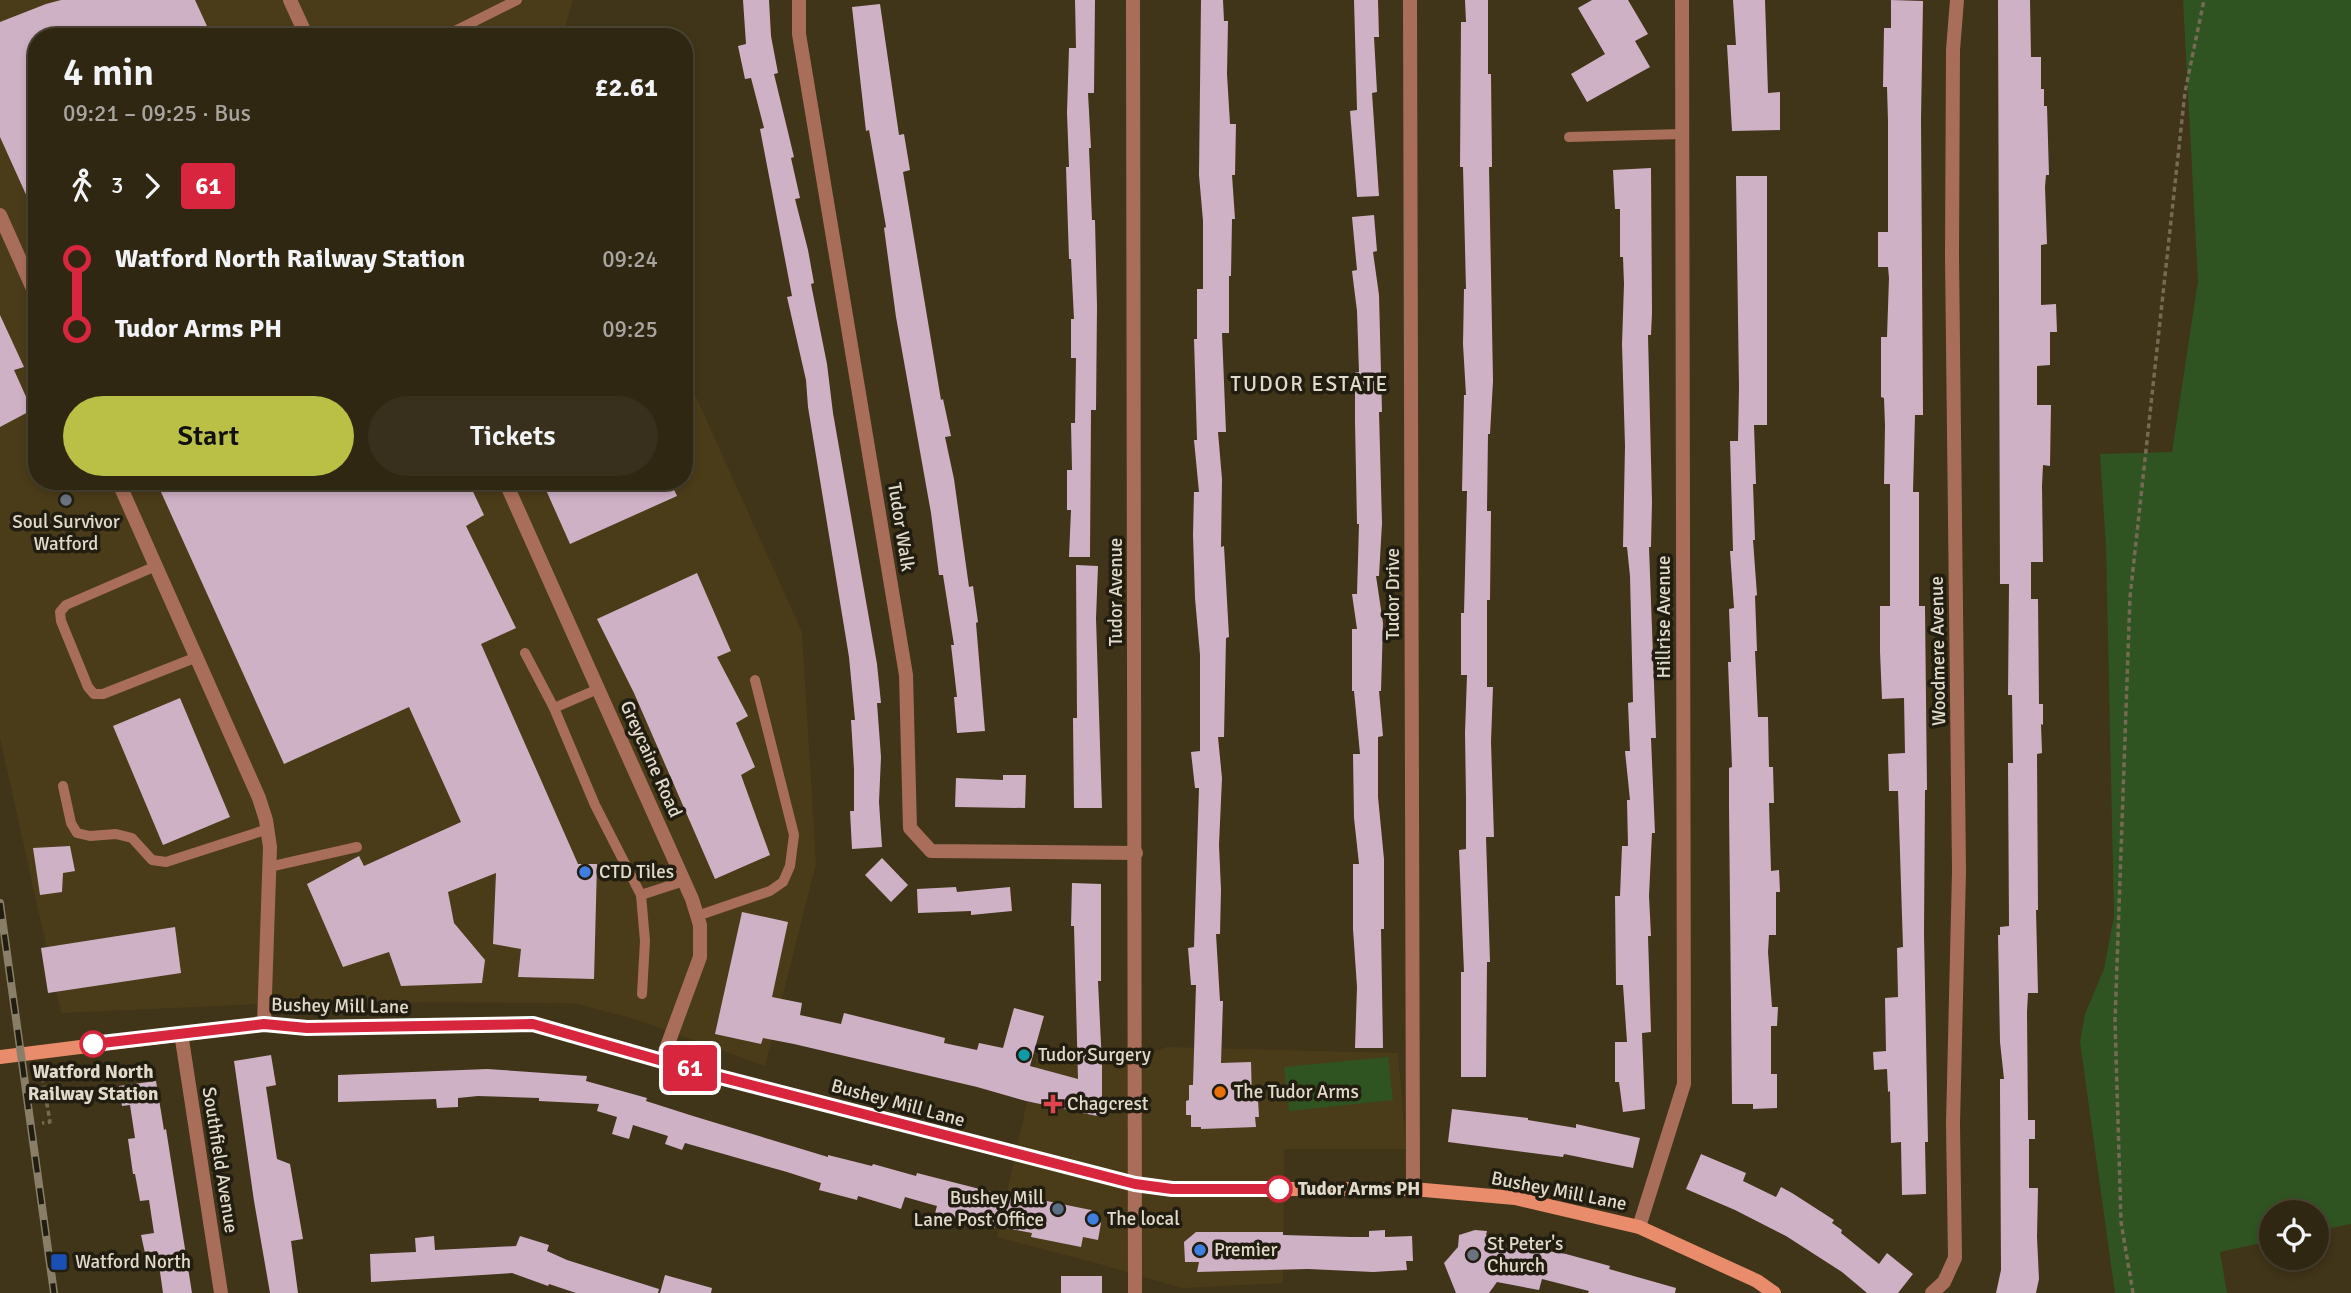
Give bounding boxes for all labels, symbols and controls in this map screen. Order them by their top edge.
text: 4 min [63,49,154,96]
text: £2.61 [594,72,658,104]
text: 09:21 – 09:25 · Bus [63,99,251,128]
icon: walk [63,167,101,205]
icon: forward [133,167,171,205]
text: 3 [111,171,123,200]
text: 61 [195,171,221,201]
text: Watford North Railway Station [115,243,465,275]
text: 09:24 [602,245,658,274]
text: Tudor Arms PH [115,313,282,345]
text: 09:25 [602,315,658,344]
district label: TUDOR ESTATE [1231,371,1389,397]
button: Start [63,396,354,476]
button: Tickets [368,396,658,476]
street label: Tudor Walk [882,481,920,574]
marker: Soul Survivor Watford [58,492,74,508]
place label: Soul Survivor Watford [12,510,120,556]
street label: Tudor Avenue [1104,538,1128,646]
street label: Tudor Drive [1381,548,1405,640]
street label: Hillrise Avenue [1652,556,1676,678]
street label: Woodmere Avenue [1925,576,1951,726]
street label: Greycaine Road [615,697,687,821]
place label: CTD Tiles [599,860,674,884]
marker: CTD Tiles [577,864,593,880]
street label: Bushey Mill Lane [271,993,409,1019]
marker: Watford North Railway Station [80,1031,106,1057]
place label: Tudor Surgery [1038,1043,1151,1067]
line badge: 61 [658,1045,722,1091]
marker: Tudor Surgery [1016,1047,1032,1063]
text: 61 [677,1053,703,1083]
place label: Watford North Railway Station [28,1060,158,1106]
street label: Bushey Mill Lane [828,1074,968,1132]
place label: The Tudor Arms [1234,1080,1359,1104]
marker: The Tudor Arms [1212,1084,1228,1100]
street label: Southfield Avenue [197,1085,243,1235]
place label: Chagcrest [1067,1092,1149,1116]
marker: Chagcrest [1045,1096,1061,1112]
street label: Bushey Mill Lane [1489,1166,1629,1216]
marker: Tudor Arms PH [1266,1176,1292,1202]
place label: Tudor Arms PH [1298,1177,1420,1201]
place label: Bushey Mill Lane Post Office [914,1186,1044,1232]
map controls [2259,1200,2329,1270]
button: locate [2259,1200,2329,1270]
marker: Bushey Mill Lane Post Office [1050,1201,1066,1217]
place label: The local [1107,1207,1180,1231]
marker: The local [1085,1211,1101,1227]
place label: St Peter's Church [1487,1232,1563,1278]
place label: Premier [1214,1238,1277,1262]
marker: Premier [1192,1242,1208,1258]
marker: St Peter's Church [1465,1247,1481,1263]
place label: Watford North [75,1250,191,1274]
marker: Watford North [49,1252,69,1272]

